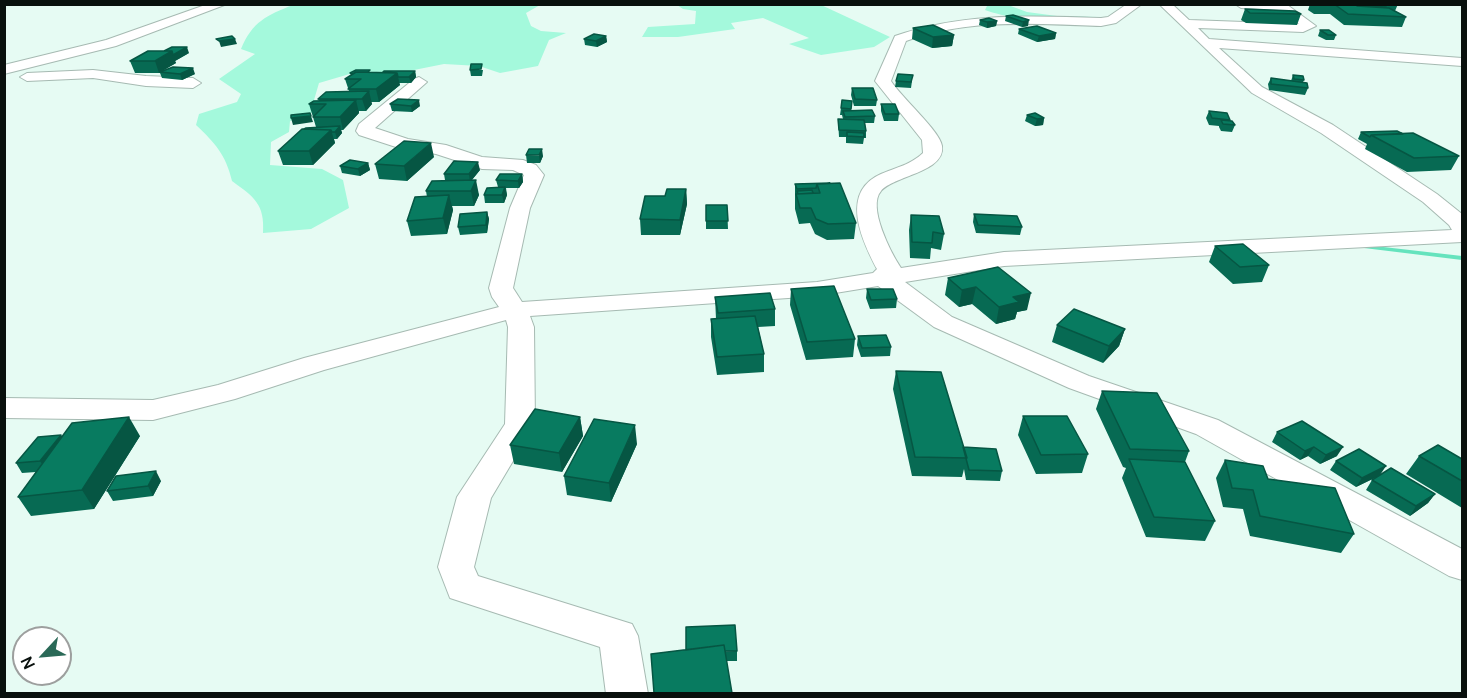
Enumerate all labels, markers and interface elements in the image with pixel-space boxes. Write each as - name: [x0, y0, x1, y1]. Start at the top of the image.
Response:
- north arrow: [12, 626, 72, 686]
- text: N: [15, 653, 40, 673]

